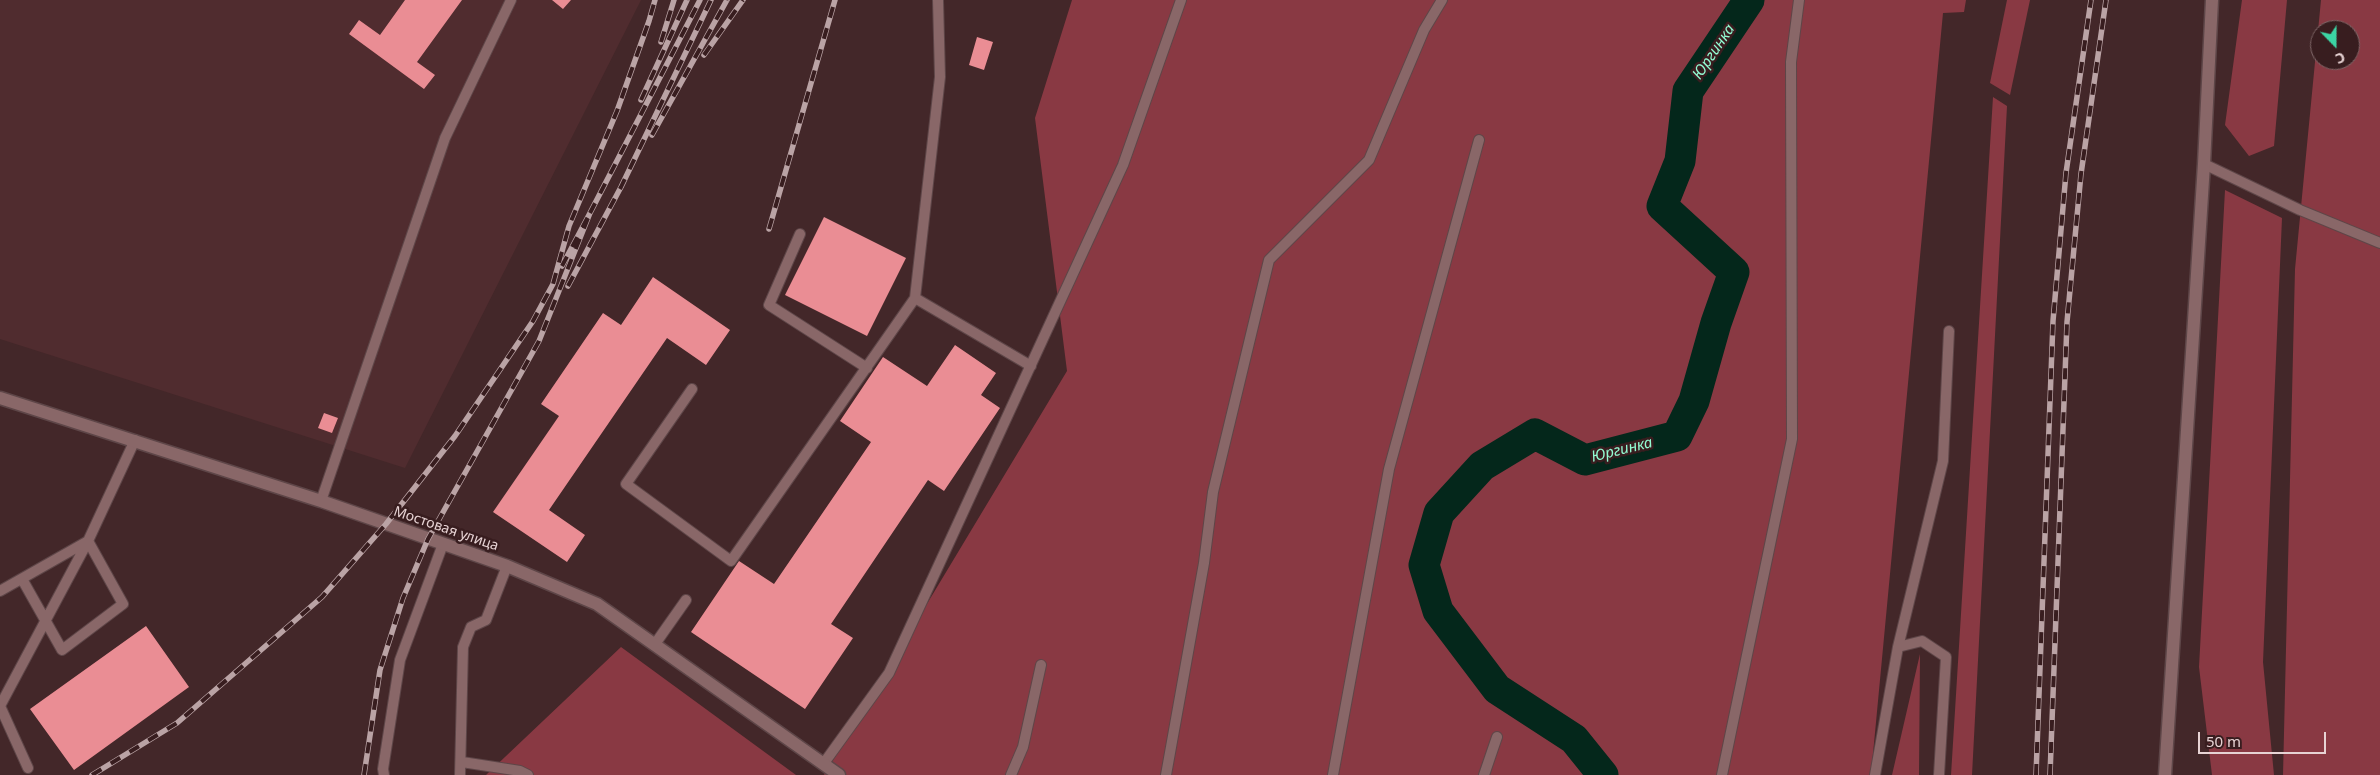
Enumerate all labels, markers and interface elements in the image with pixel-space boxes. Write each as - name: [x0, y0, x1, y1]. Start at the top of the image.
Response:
- north arrow: [2310, 20, 2360, 70]
- water label: Юргинка: [1689, 21, 1739, 83]
- text: С: [2333, 48, 2348, 69]
- water label: Юргинка: [1590, 434, 1654, 466]
- street label: Мостовая улица: [391, 503, 501, 555]
- scale bar: [2200, 722, 2328, 754]
- text: 50 m: [2206, 731, 2241, 751]

